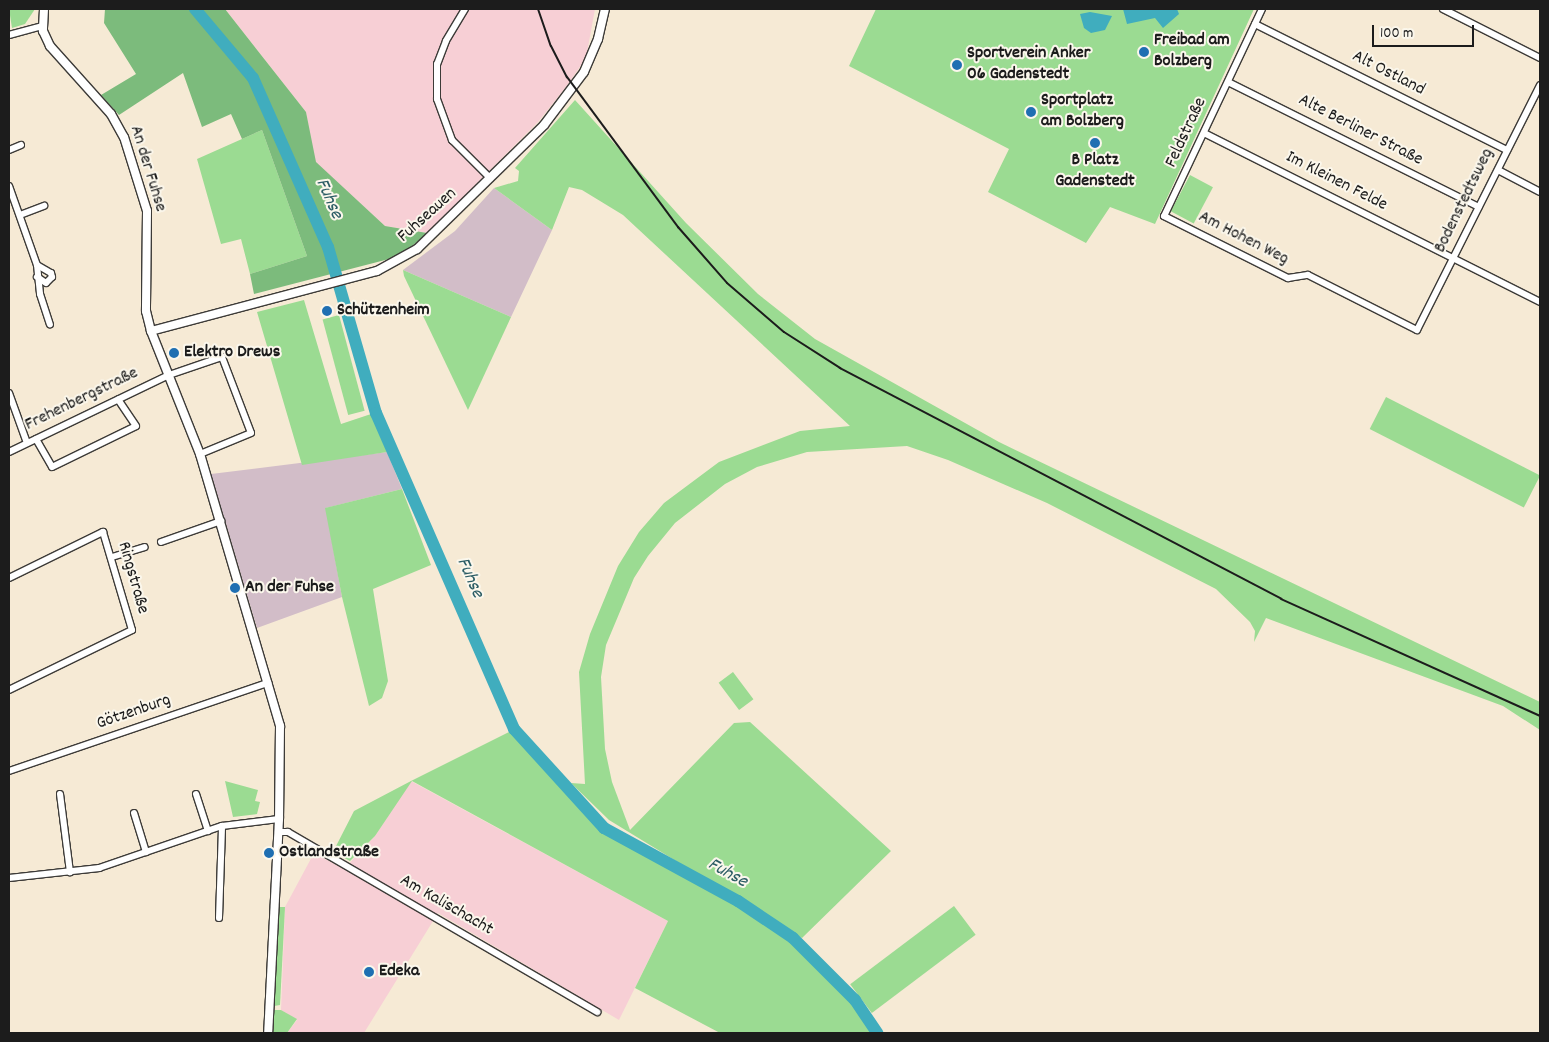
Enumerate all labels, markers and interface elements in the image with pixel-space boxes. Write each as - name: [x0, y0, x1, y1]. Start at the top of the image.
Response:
- scale bar: [1374, 15, 1476, 47]
- text: 100 m: [1380, 23, 1413, 45]
- place label: Freibad am Bolzberg: [1154, 31, 1230, 74]
- place label: Sportverein Anker 06 Gadenstedt: [967, 44, 1090, 86]
- marker: Freibad am Bolzberg: [1138, 46, 1150, 58]
- street label: Alt Ostland: [1348, 46, 1428, 102]
- marker: Sportverein Anker 06 Gadenstedt: [951, 59, 963, 71]
- street label: Alte Berliner Straße: [1294, 90, 1426, 172]
- place label: Sportplatz am Bolzberg: [1041, 91, 1124, 134]
- street label: Feldstraße: [1161, 95, 1213, 171]
- marker: Sportplatz am Bolzberg: [1025, 106, 1037, 118]
- street label: An der Fuhse: [124, 123, 170, 215]
- marker: B Platz Gadenstedt: [1089, 137, 1101, 149]
- street label: Bodenstedtsweg: [1430, 145, 1500, 257]
- street label: Im Kleinen Felde: [1282, 147, 1390, 217]
- place label: B Platz Gadenstedt: [1055, 151, 1135, 193]
- water label: Fuhse: [309, 175, 347, 223]
- street label: Fuhseauen: [394, 184, 462, 248]
- street label: Am Hohen Weg: [1194, 207, 1292, 271]
- place label: Schützenheim: [337, 300, 430, 322]
- marker: Schützenheim: [321, 305, 333, 317]
- place label: Elektro Drews: [184, 342, 280, 364]
- marker: Elektro Drews: [168, 347, 180, 359]
- street label: Frehenbergstraße: [22, 363, 142, 437]
- street label: Ringstraße: [111, 539, 153, 617]
- water label: Fuhse: [450, 554, 488, 602]
- place label: An der Fuhse: [245, 577, 334, 599]
- marker: An der Fuhse: [229, 582, 241, 594]
- street label: Götzenburg: [94, 690, 174, 736]
- place label: Ostlandstraße: [279, 842, 379, 864]
- marker: Ostlandstraße: [263, 847, 275, 859]
- water label: Fuhse: [703, 854, 751, 894]
- street label: Am Kalischacht: [395, 871, 497, 941]
- place label: Edeka: [379, 961, 419, 983]
- marker: Edeka: [363, 966, 375, 978]

